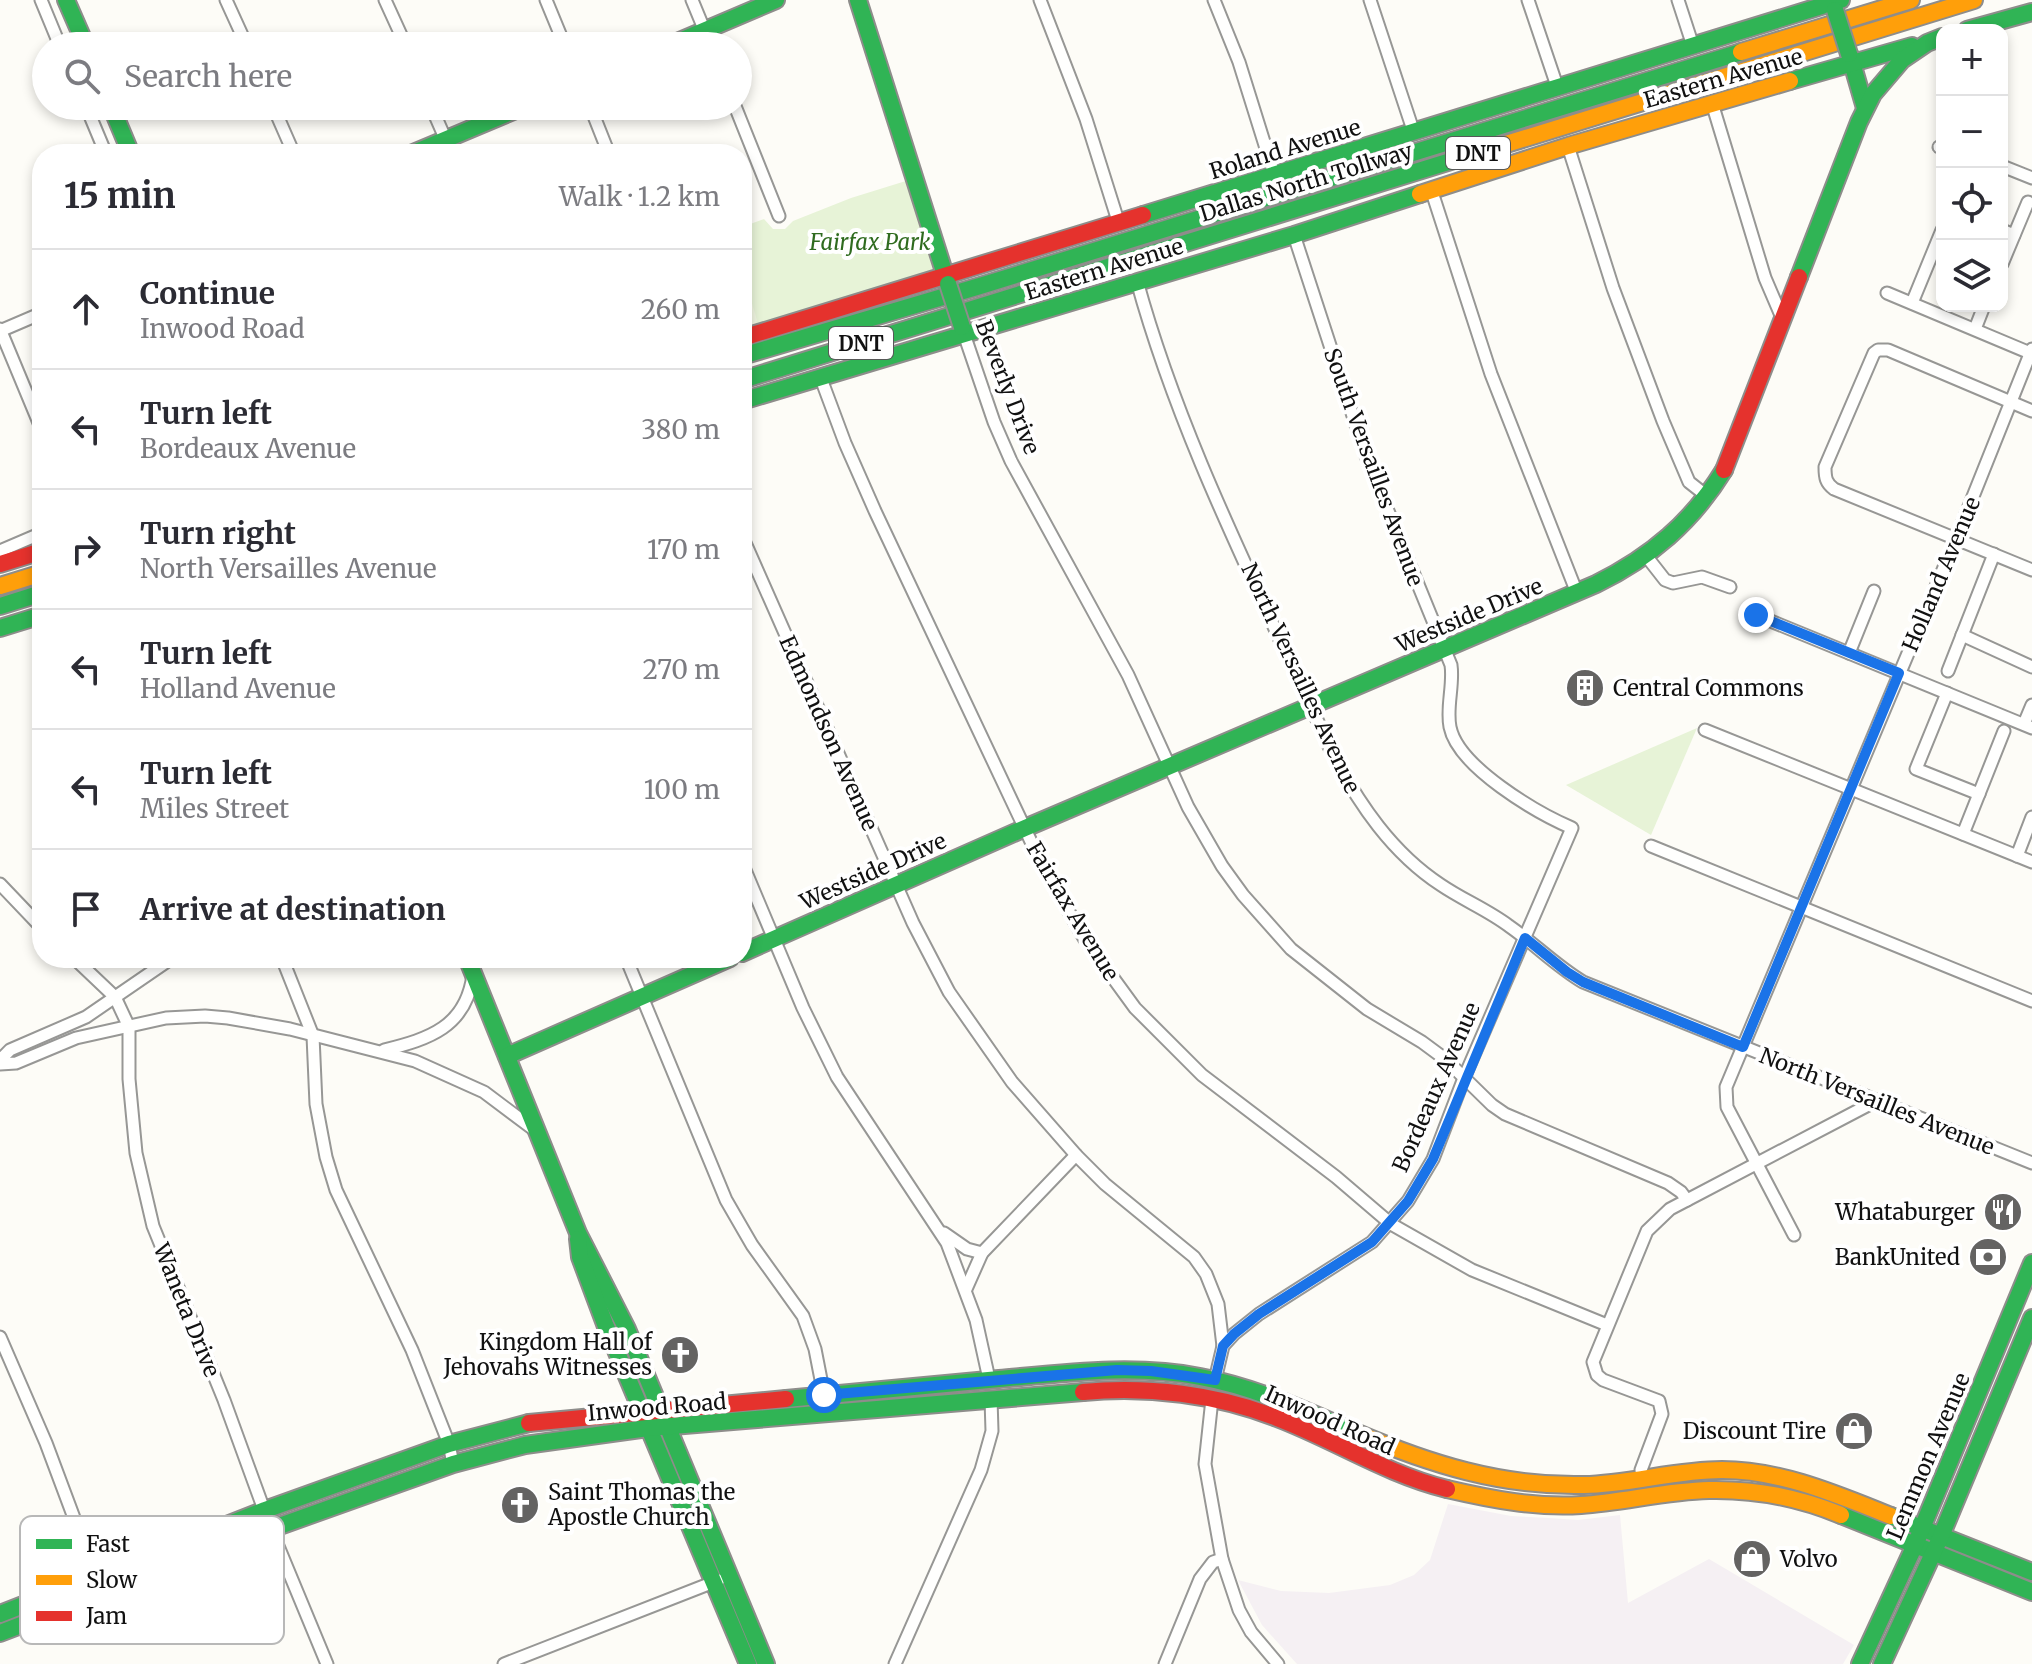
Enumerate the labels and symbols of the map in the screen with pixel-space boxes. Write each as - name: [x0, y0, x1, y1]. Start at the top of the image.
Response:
- street label: Eastern Avenue: [1640, 42, 1806, 114]
- street label: Roland Avenue: [1206, 113, 1364, 185]
- street label: Dallas North Tollway: [1196, 136, 1416, 228]
- road number: DNT: [1446, 137, 1510, 169]
- park label: Fairfax Park: [808, 228, 931, 256]
- street label: Eastern Avenue: [1022, 232, 1186, 306]
- street label: Beverly Drive: [970, 316, 1046, 458]
- road number: DNT: [829, 327, 893, 359]
- street label: South Versailles Avenue: [1318, 344, 1430, 590]
- street label: Holland Avenue: [1896, 492, 1986, 656]
- street label: North Versailles Avenue: [1235, 558, 1367, 798]
- street label: Westside Drive: [1390, 571, 1547, 659]
- route end: [1738, 597, 1774, 633]
- street label: Edmondson Avenue: [773, 631, 885, 835]
- building icon: Central Commons: [1564, 667, 1606, 709]
- place label: Central Commons: [1613, 674, 1804, 702]
- street label: Westside Drive: [795, 826, 950, 916]
- street label: Fairfax Avenue: [1021, 836, 1125, 986]
- street label: Bordeaux Avenue: [1386, 998, 1486, 1176]
- street label: North Versailles Avenue: [1755, 1041, 1999, 1161]
- restaurant icon: Whataburger: [1982, 1191, 2024, 1233]
- place label: Whataburger: [1834, 1198, 1975, 1226]
- bank icon: BankUnited: [1967, 1236, 2009, 1278]
- street label: Waneta Drive: [147, 1238, 227, 1381]
- place label: BankUnited: [1835, 1243, 1960, 1271]
- place label: Kingdom Hall of Jehovahs Witnesses: [443, 1328, 654, 1381]
- church icon: Kingdom Hall of Jehovahs Witnesses: [659, 1334, 701, 1376]
- street label: Lemmon Avenue: [1880, 1368, 1976, 1544]
- route start: [806, 1377, 842, 1413]
- street label: Inwood Road: [1261, 1379, 1399, 1461]
- street label: Inwood Road: [586, 1387, 728, 1427]
- shop icon: Discount Tire: [1833, 1410, 1875, 1452]
- place label: Discount Tire: [1683, 1417, 1826, 1445]
- place label: Saint Thomas the Apostle Church: [547, 1478, 735, 1531]
- church icon: Saint Thomas the Apostle Church: [499, 1484, 541, 1526]
- legend: [20, 1516, 284, 1644]
- text: Fast: [86, 1530, 130, 1558]
- shop icon: Volvo: [1731, 1538, 1773, 1580]
- place label: Volvo: [1779, 1545, 1838, 1573]
- text: Slow: [86, 1566, 137, 1594]
- text: Jam: [85, 1602, 127, 1630]

